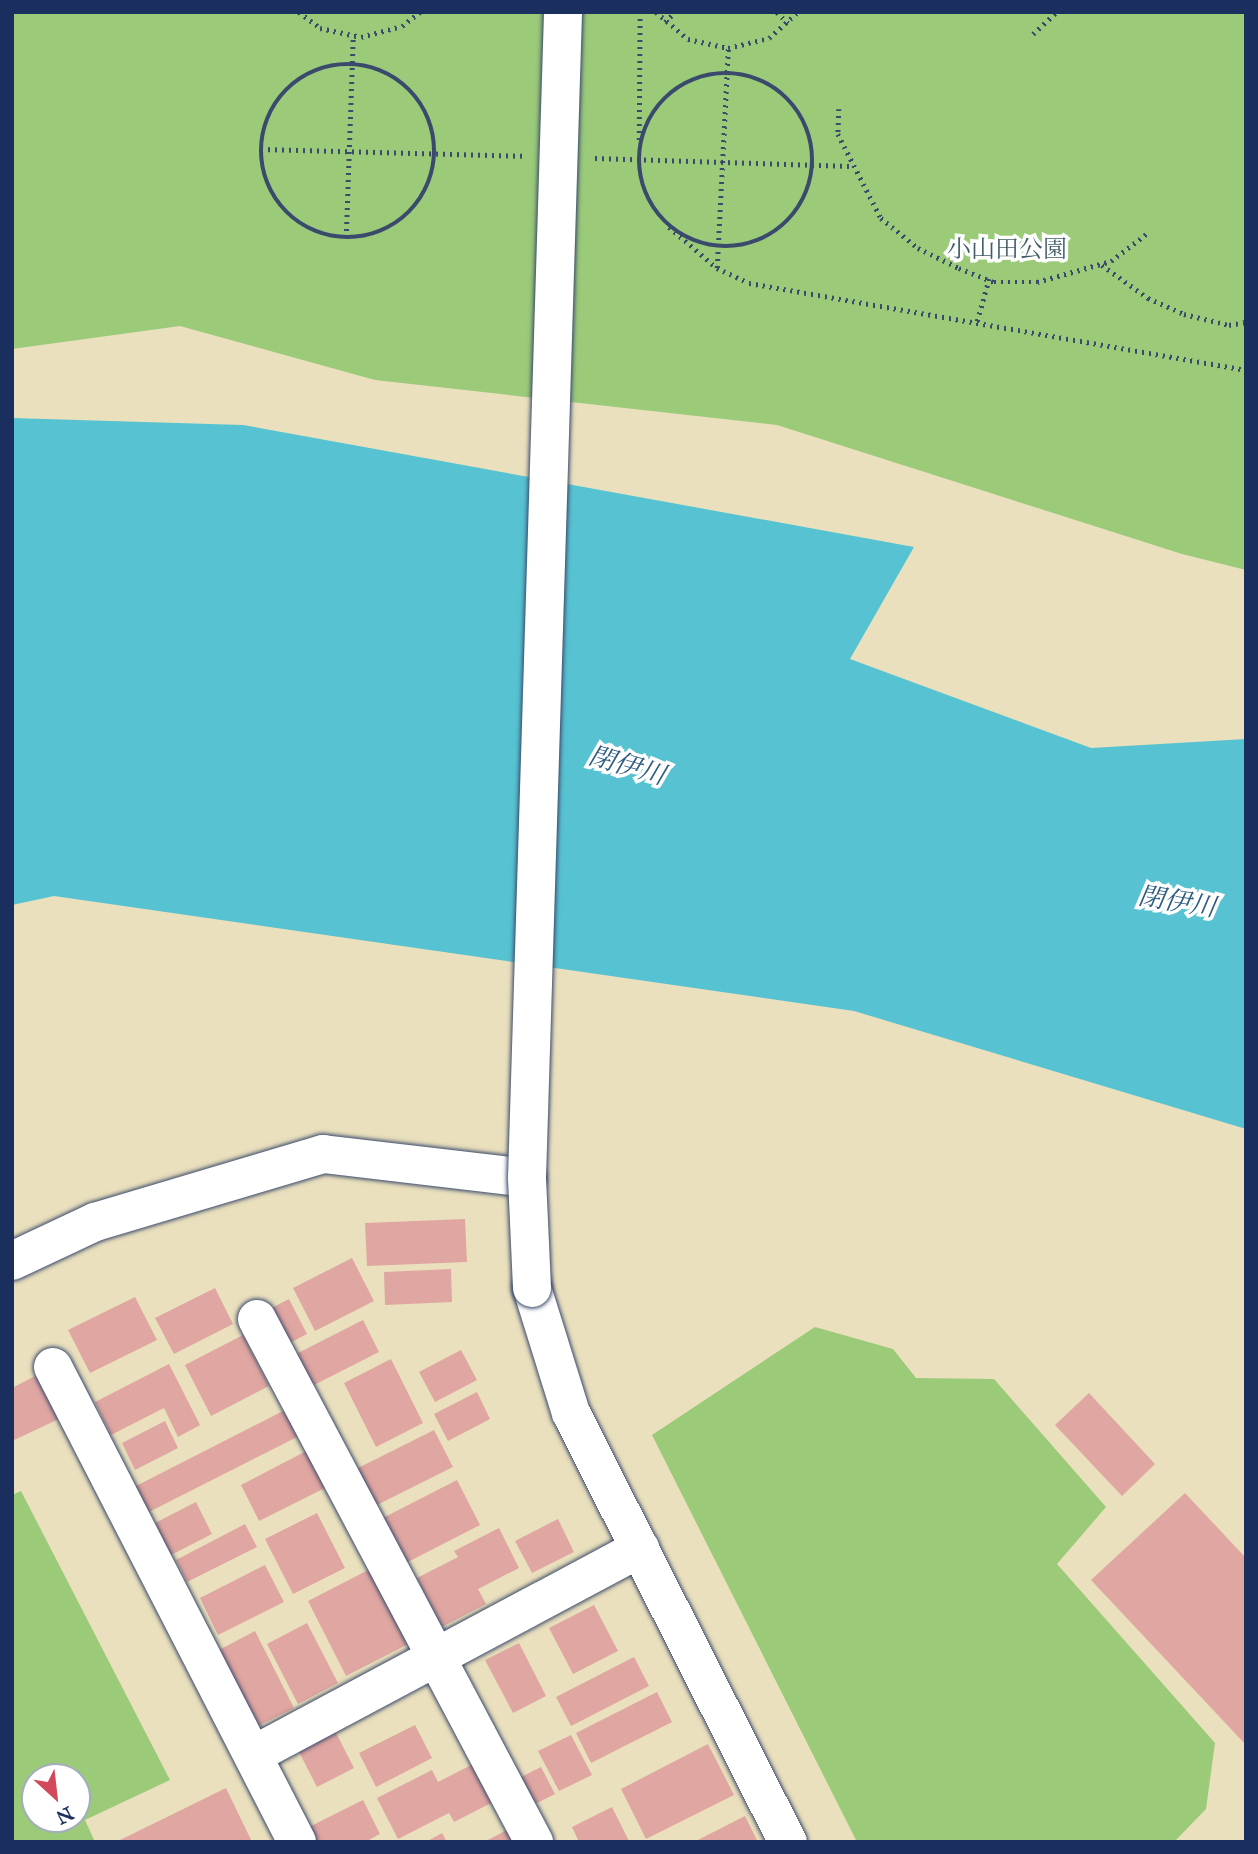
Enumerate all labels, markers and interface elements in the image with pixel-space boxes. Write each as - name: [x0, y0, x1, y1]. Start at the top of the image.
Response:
- park label: 小山田公園: [947, 236, 1067, 264]
- water label: 閉伊川: [585, 740, 669, 792]
- water label: 閉伊川: [1136, 880, 1218, 924]
- north arrow: [21, 1763, 91, 1833]
- text: N: [52, 1801, 77, 1829]

